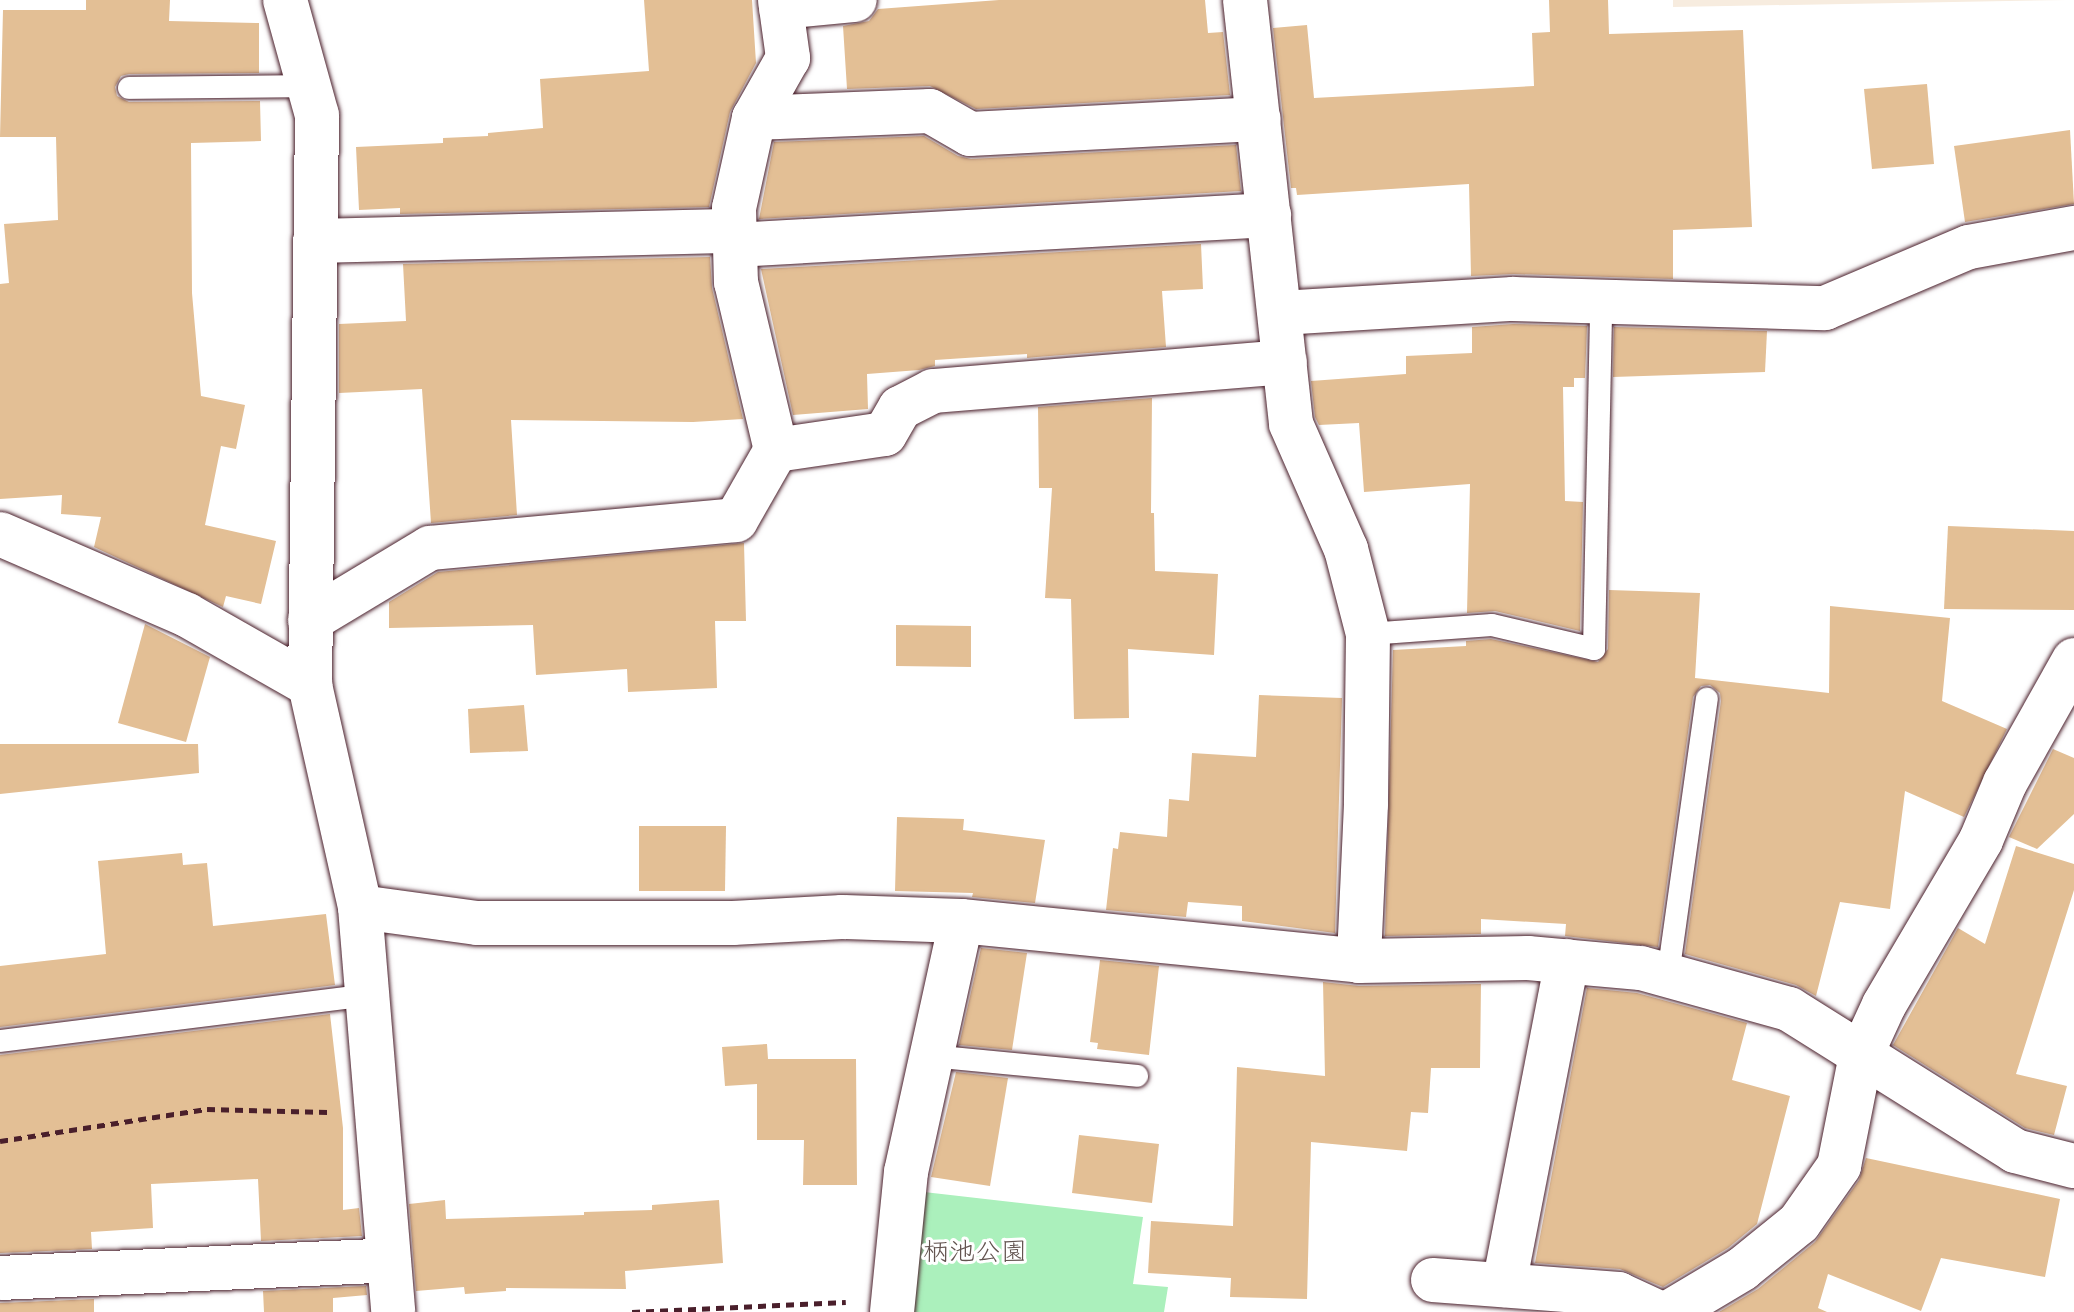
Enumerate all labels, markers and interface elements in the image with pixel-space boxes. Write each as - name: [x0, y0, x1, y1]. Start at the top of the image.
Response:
- park label: 柄池公園: [923, 1239, 1027, 1271]

